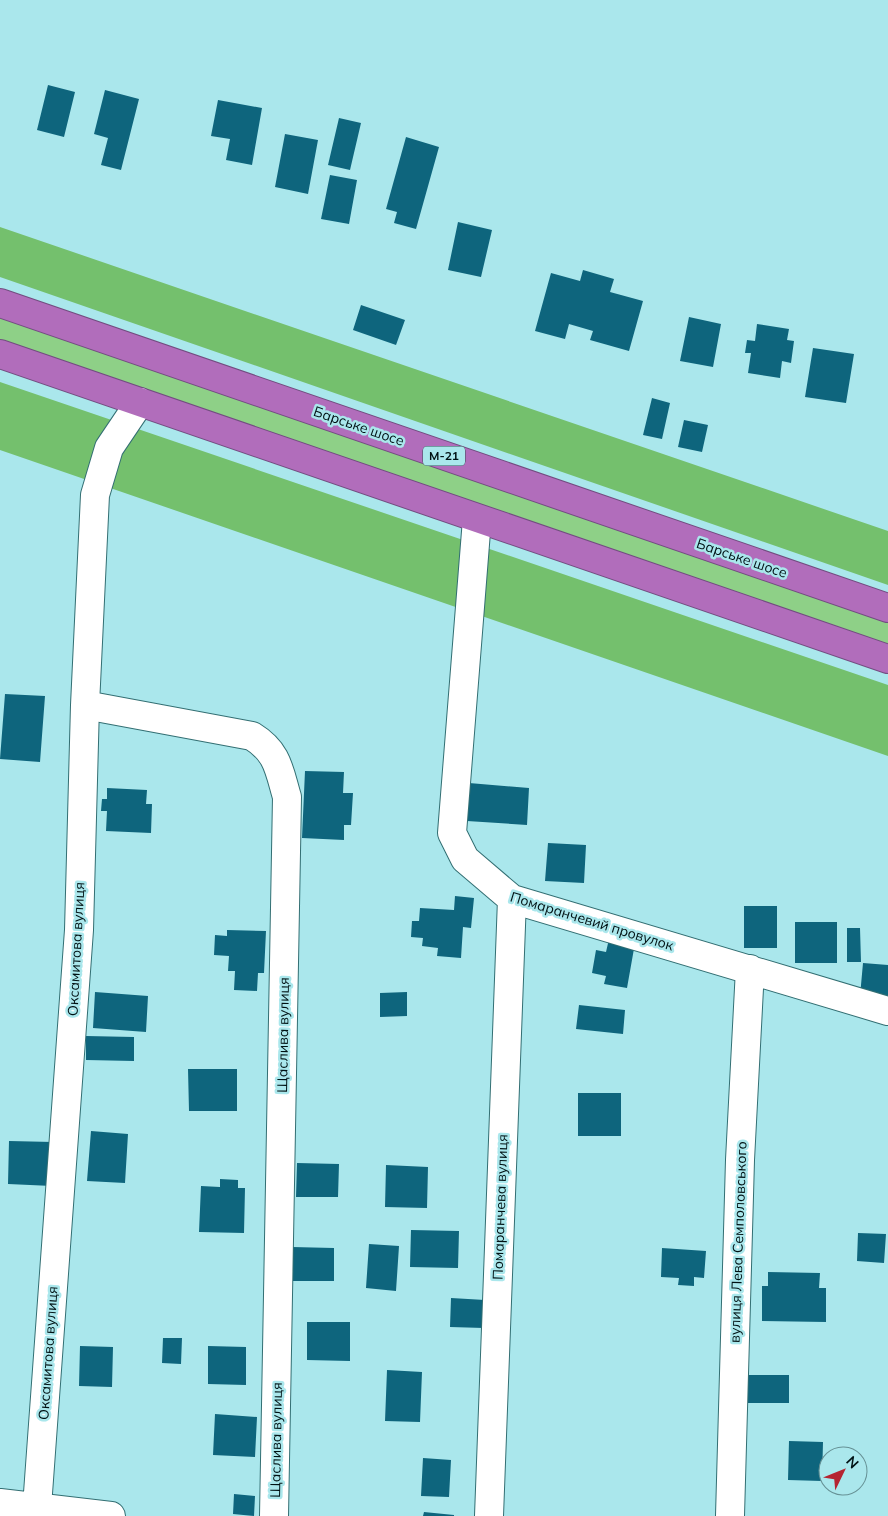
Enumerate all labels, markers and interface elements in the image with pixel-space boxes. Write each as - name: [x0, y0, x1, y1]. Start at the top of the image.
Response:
- street label: Барське шосе: [311, 402, 407, 450]
- road number: М-21: [423, 446, 465, 466]
- street label: Барське шосе: [694, 534, 790, 582]
- street label: Оксамитова вулиця: [64, 882, 88, 1016]
- street label: Помаранчевий провулок: [508, 888, 676, 955]
- street label: Щаслива вулиця: [273, 977, 293, 1093]
- street label: Помаранчева вулиця: [488, 1134, 512, 1280]
- street label: вулиця Лева Семполовського: [725, 1141, 751, 1343]
- street label: Оксамитова вулиця: [34, 1286, 62, 1420]
- street label: Щаслива вулиця: [266, 1382, 286, 1498]
- north arrow: [818, 1446, 868, 1496]
- text: N: [842, 1452, 863, 1472]

